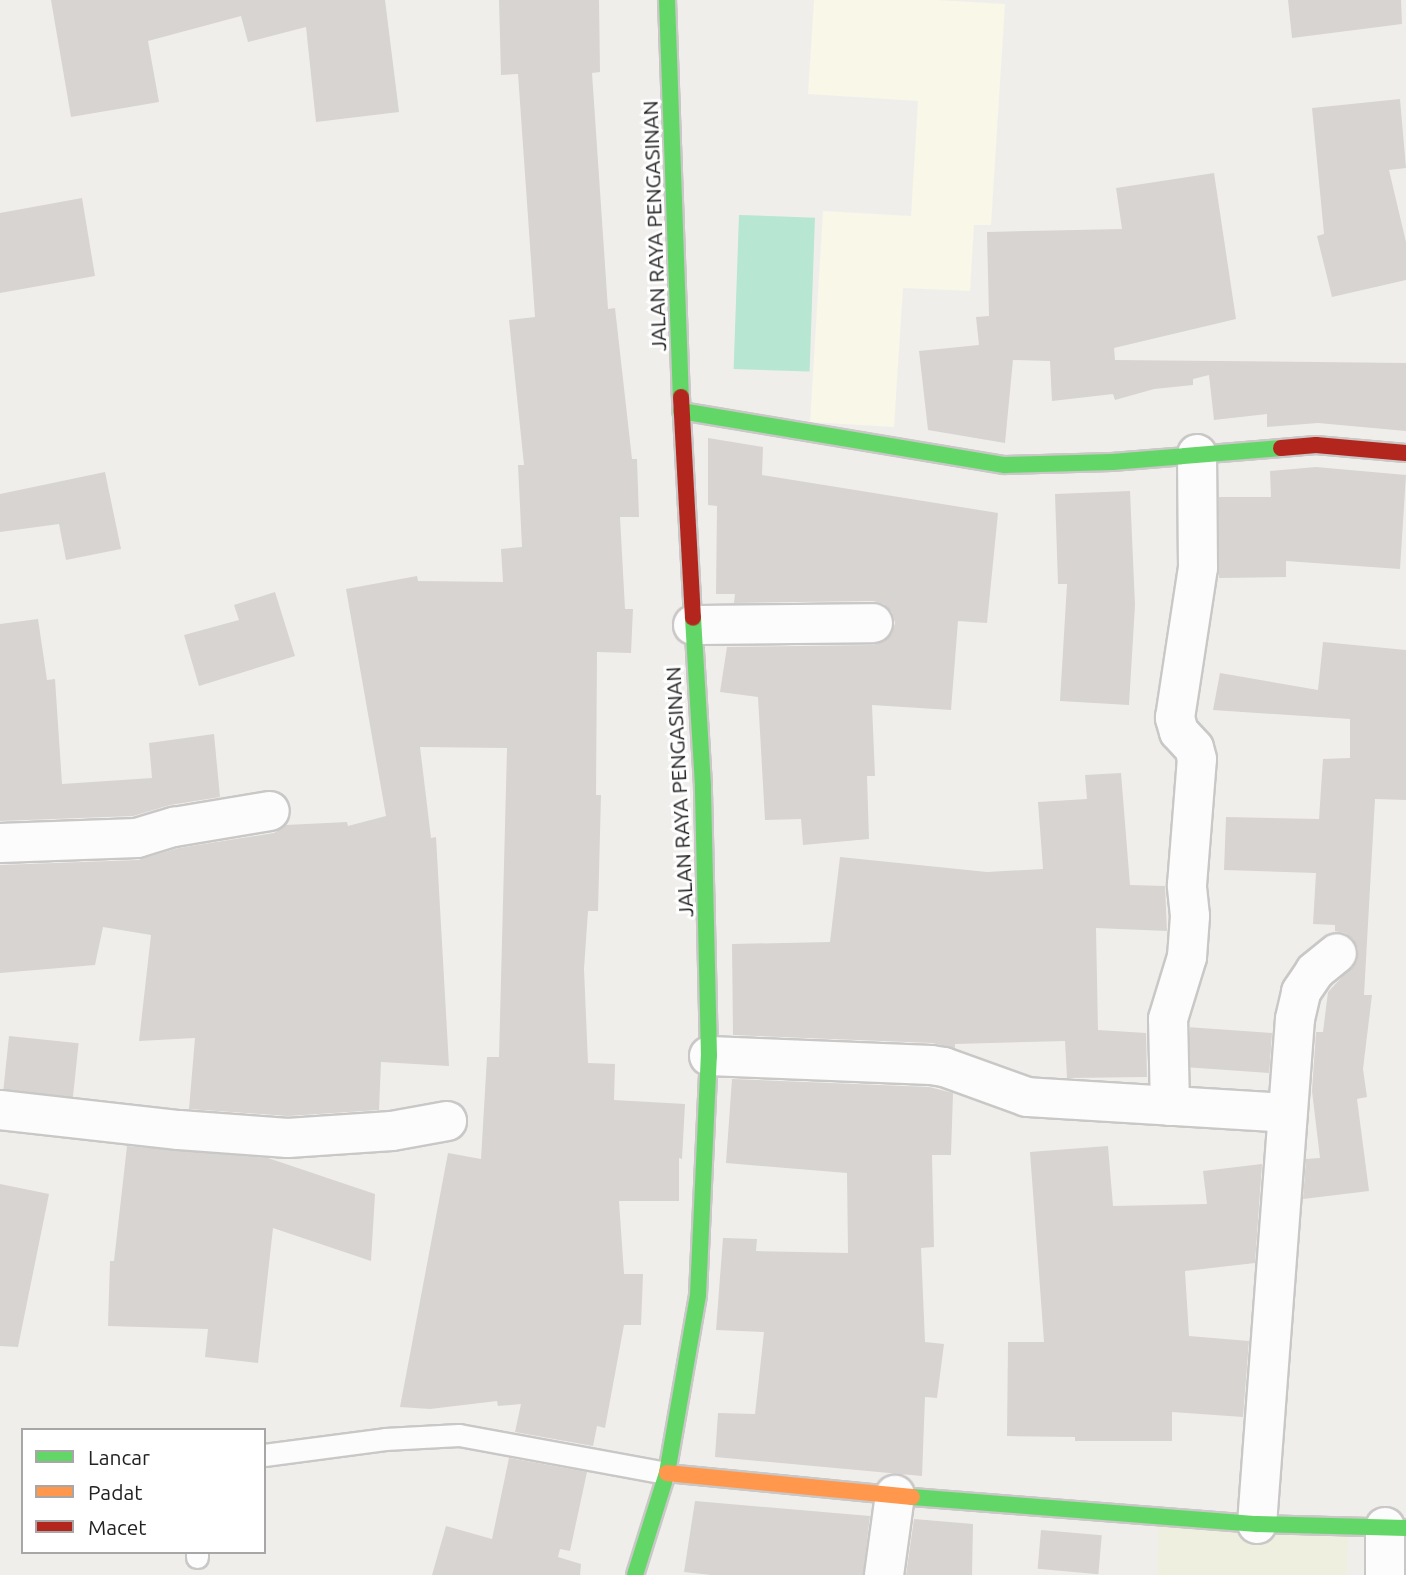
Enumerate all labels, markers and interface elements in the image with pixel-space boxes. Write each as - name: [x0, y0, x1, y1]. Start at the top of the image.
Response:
- street label: JALAN RAYA PENGASINAN: [637, 100, 671, 352]
- street label: JALAN RAYA PENGASINAN: [660, 666, 698, 918]
- legend: [21, 1428, 266, 1554]
- text: Lancar: [88, 1445, 150, 1469]
- text: Padat: [88, 1480, 143, 1504]
- text: Macet: [88, 1515, 147, 1539]

